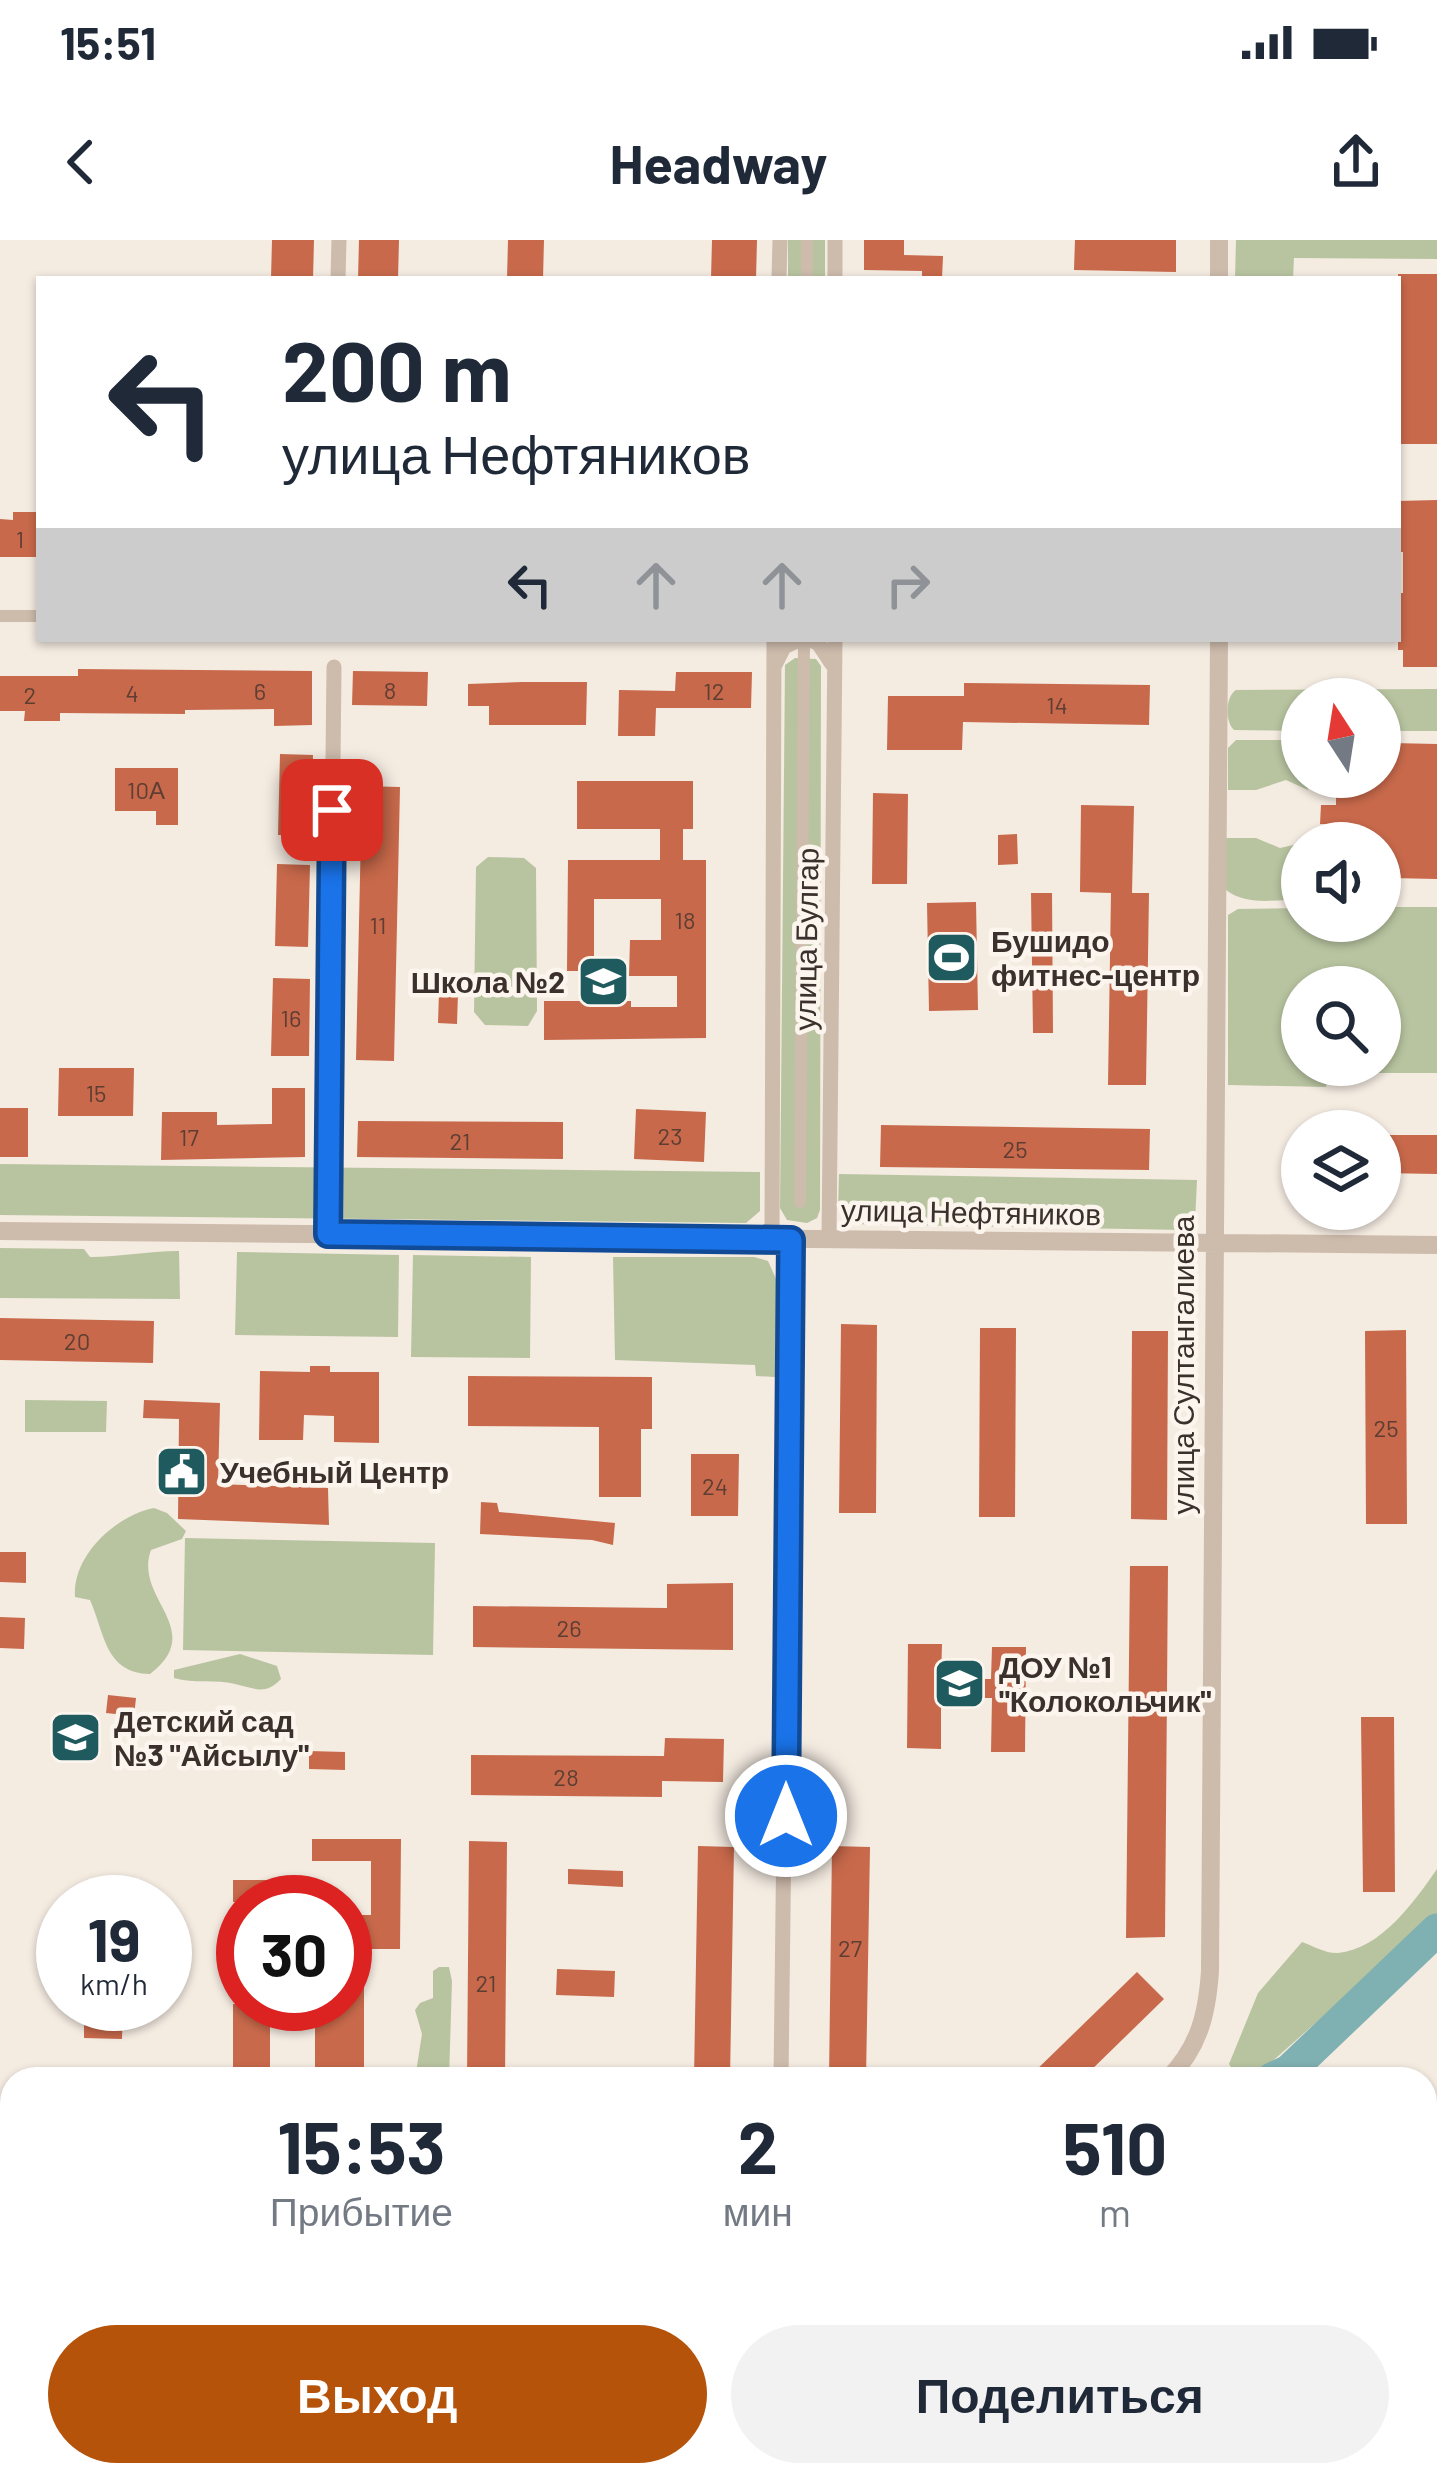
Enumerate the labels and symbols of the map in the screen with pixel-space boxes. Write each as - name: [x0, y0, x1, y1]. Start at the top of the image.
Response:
- house number: 1: [16, 524, 24, 553]
- house number: 8: [384, 675, 396, 704]
- house number: 6: [254, 676, 266, 705]
- house number: 12: [703, 676, 725, 705]
- house number: 4: [125, 678, 139, 707]
- north arrow: [1281, 678, 1401, 798]
- house number: 2: [24, 680, 36, 709]
- house number: 14: [1046, 690, 1068, 719]
- pin: [281, 759, 383, 861]
- house number: 10А: [127, 775, 165, 804]
- street label: улица Булгар: [785, 847, 825, 1031]
- house number: 18: [675, 905, 695, 934]
- house number: 11: [370, 910, 386, 939]
- place label: Бушидо фитнес-центр: [991, 922, 1200, 992]
- sports icon: Бушидо фитнес-центр: [924, 929, 980, 985]
- school or university icon: Школа №2: [576, 953, 632, 1009]
- place label: Школа №2: [411, 963, 565, 999]
- house number: 16: [281, 1003, 301, 1032]
- house number: 15: [86, 1078, 106, 1107]
- house number: 23: [657, 1121, 683, 1150]
- house number: 17: [179, 1122, 199, 1151]
- house number: 21: [450, 1126, 470, 1155]
- house number: 25: [1002, 1134, 1028, 1163]
- street label: улица Нефтяников: [841, 1191, 1101, 1231]
- street label: улица Султангалиева: [1164, 1215, 1200, 1514]
- house number: 20: [64, 1326, 90, 1355]
- house number: 25: [1373, 1413, 1399, 1442]
- public building icon: Учебный Центр: [153, 1443, 209, 1499]
- place label: Учебный Центр: [220, 1453, 449, 1489]
- house number: 24: [702, 1471, 728, 1500]
- house number: 26: [556, 1613, 582, 1642]
- place label: ДОУ №1 "Колокольчик": [999, 1648, 1212, 1718]
- school or university icon: ДОУ №1 "Колокольчик": [932, 1655, 988, 1711]
- place label: Детский сад №3 "Айсылу": [114, 1702, 309, 1772]
- school or university icon: Детский сад №3 "Айсылу": [47, 1709, 103, 1765]
- position arrow: [723, 1753, 849, 1879]
- house number: 28: [553, 1762, 579, 1791]
- speed limit sign: 30: [216, 1875, 372, 2031]
- house number: 27: [838, 1933, 862, 1962]
- house number: 21: [476, 1968, 496, 1997]

